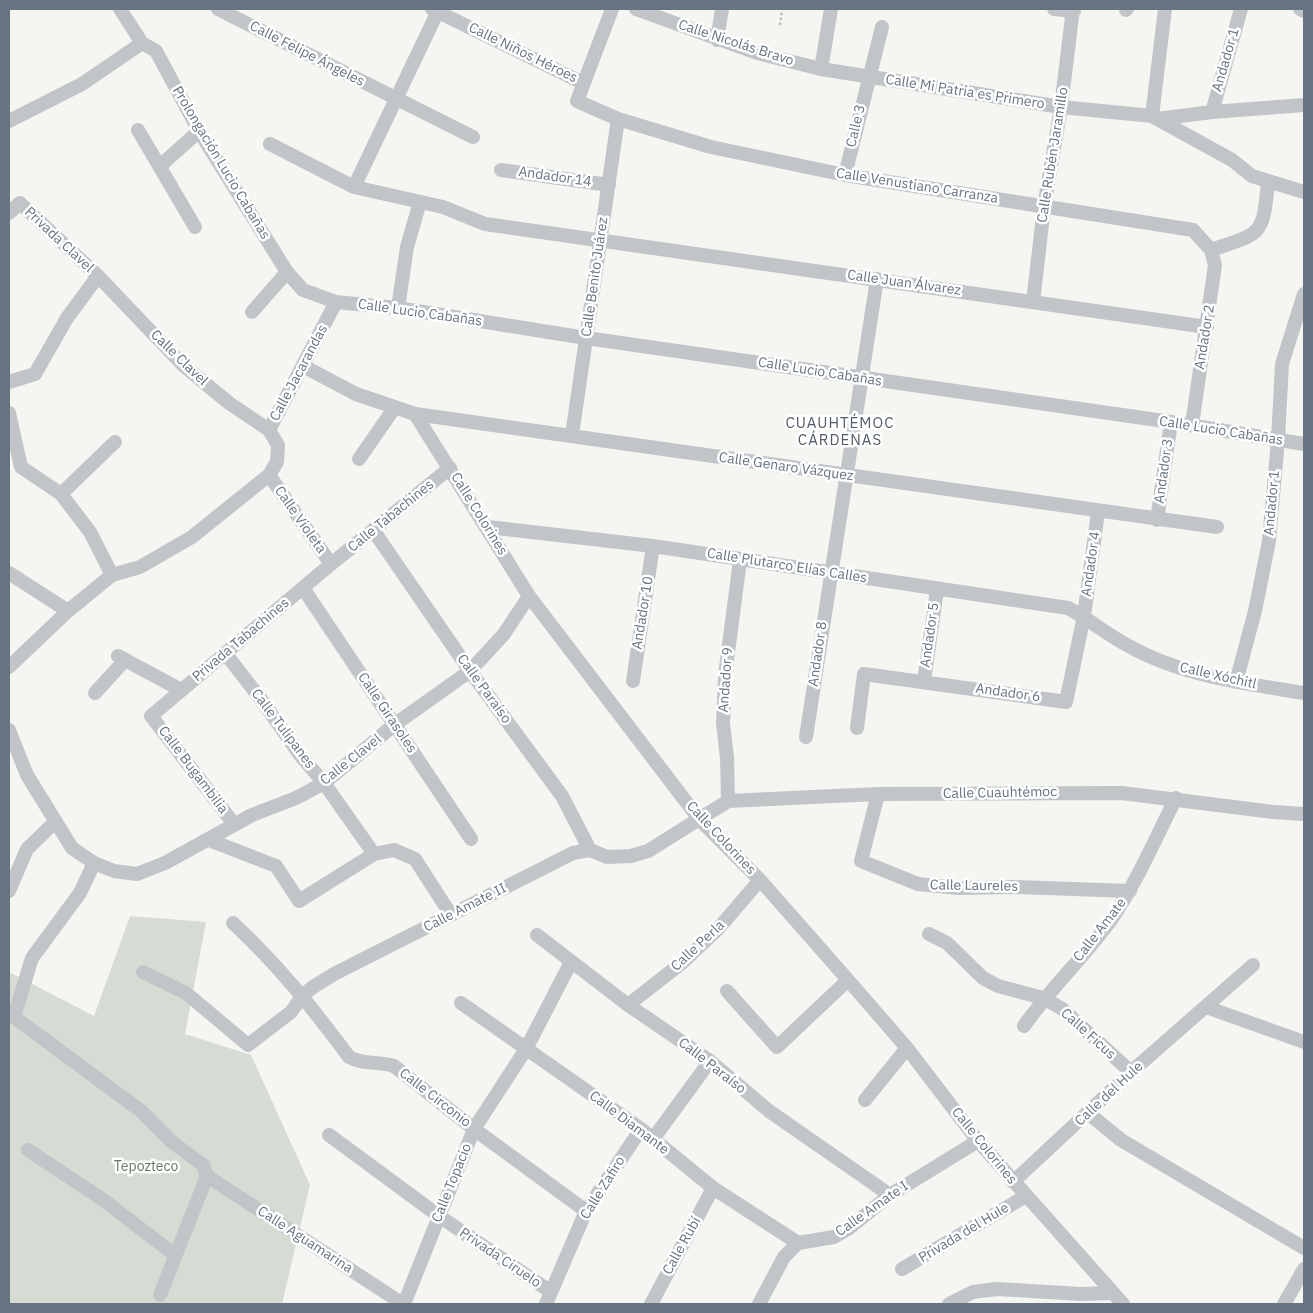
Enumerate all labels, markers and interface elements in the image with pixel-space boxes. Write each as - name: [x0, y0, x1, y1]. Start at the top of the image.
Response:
- street label: Calle Nicolás Bravo: [676, 16, 796, 70]
- street label: Calle Felipe Ángeles: [247, 18, 367, 90]
- street label: Calle Niños Héroes: [466, 19, 580, 87]
- street label: Andador 1: [1209, 26, 1243, 94]
- street label: Calle Mi Patria es Primero: [884, 71, 1046, 113]
- street label: Prolongación Lucio Cabañas: [169, 83, 273, 243]
- street label: Calle Rubén Jaramillo: [1034, 86, 1072, 224]
- street label: Calle 3: [843, 103, 869, 149]
- street label: Andador 14: [517, 164, 593, 190]
- street label: Calle Venustiano Carranza: [835, 165, 999, 207]
- street label: Privada Clavel: [21, 204, 97, 276]
- street label: Calle Benito Juárez: [578, 216, 612, 338]
- street label: Calle Juan Álvarez: [846, 267, 962, 299]
- street label: Calle Lucio Cabañas: [357, 296, 483, 330]
- street label: Andador 2: [1192, 303, 1218, 371]
- street label: Calle Jacarandas: [267, 322, 331, 424]
- street label: Calle Clavel: [147, 327, 211, 389]
- street label: Calle Lucio Cabañas: [757, 354, 883, 390]
- street label: Calle Lucio Cabañas: [1158, 413, 1284, 449]
- district label: CUAUHTÉMOC CÁRDENAS: [784, 415, 896, 450]
- street label: Andador 3: [1151, 437, 1177, 505]
- street label: Calle Genaro Vázquez: [718, 449, 854, 485]
- street label: Calle Colorines: [447, 470, 511, 558]
- street label: Andador 1: [1261, 470, 1283, 536]
- street label: Calle Tabachines: [345, 476, 437, 556]
- street label: Calle Violeta: [271, 483, 329, 557]
- street label: Andador 4: [1078, 530, 1104, 598]
- street label: Calle Plutarco Elías Calles: [706, 545, 868, 587]
- street label: Andador 10: [629, 575, 657, 651]
- street label: Privada Tabachines: [189, 595, 293, 685]
- street label: Andador 5: [917, 601, 943, 669]
- street label: Andador 8: [805, 620, 831, 688]
- street label: Andador 9: [715, 647, 737, 713]
- street label: Calle Paraíso: [453, 651, 515, 727]
- street label: Calle Xóchitl: [1178, 659, 1258, 693]
- street label: Calle Girasoles: [354, 670, 420, 756]
- street label: Andador 6: [974, 680, 1042, 706]
- street label: Calle Tulipanes: [248, 686, 318, 772]
- street label: Calle Bugambilia: [155, 723, 231, 817]
- street label: Calle Clavel: [317, 731, 385, 789]
- street label: Calle Cuauhtémoc: [943, 784, 1057, 802]
- street label: Calle Colorines: [683, 798, 759, 878]
- street label: Calle Laureles: [930, 877, 1018, 895]
- street label: Calle Amate II: [421, 880, 509, 936]
- street label: Calle Amate: [1070, 895, 1130, 965]
- street label: Calle Perla: [668, 917, 728, 975]
- street label: Calle Ficus: [1057, 1005, 1119, 1063]
- street label: Calle Paraíso: [675, 1034, 749, 1098]
- street label: Calle del Hule: [1071, 1058, 1147, 1130]
- street label: Calle Circonio: [396, 1065, 474, 1131]
- street label: Calle Diamante: [586, 1088, 672, 1158]
- street label: Calle Colorines: [948, 1104, 1020, 1188]
- street label: Calle Topacio: [429, 1141, 475, 1225]
- street label: Calle Zafiro: [577, 1153, 629, 1223]
- park label: Tepozteco: [114, 1159, 178, 1175]
- street label: Calle Amate I: [832, 1178, 912, 1240]
- street label: Privada del Hule: [916, 1199, 1012, 1267]
- street label: Calle Aguamarina: [254, 1203, 356, 1277]
- street label: Calle Rubí: [659, 1214, 705, 1278]
- street label: Privada Ciruelo: [456, 1225, 544, 1291]

